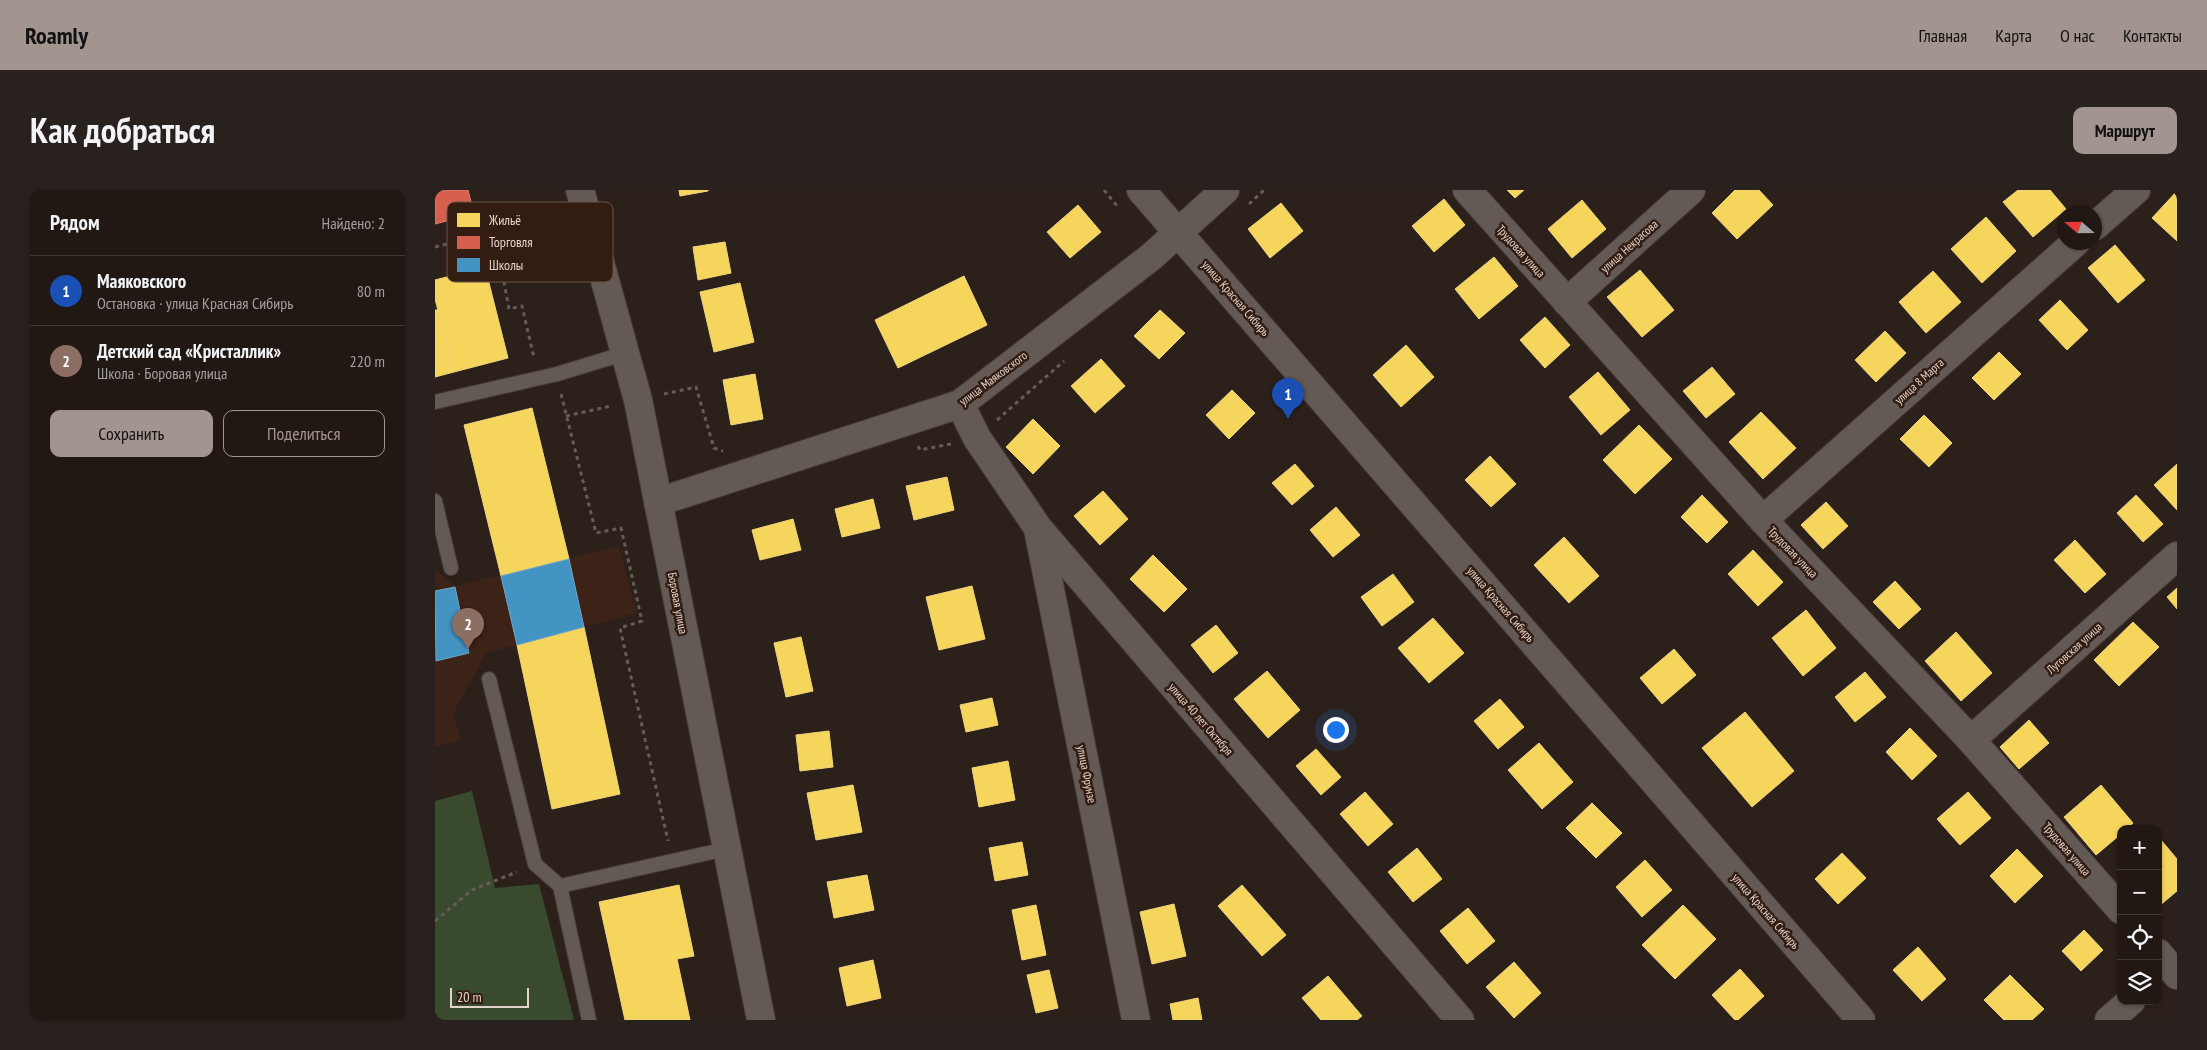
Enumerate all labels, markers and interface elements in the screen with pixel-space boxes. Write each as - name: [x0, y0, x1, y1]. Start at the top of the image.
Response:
- text: Roamly: [25, 20, 88, 51]
- text: Главная: [1919, 24, 1967, 47]
- text: Карта: [1995, 24, 2032, 47]
- text: О нас: [2060, 24, 2095, 47]
- text: Контакты: [2123, 24, 2182, 47]
- text: Как добраться: [30, 107, 215, 153]
- button: Маршрут: [2073, 107, 2177, 154]
- legend: [447, 202, 613, 282]
- north arrow: [2057, 205, 2102, 250]
- text: Рядом: [50, 209, 100, 236]
- text: Жильё: [488, 211, 521, 229]
- text: Найдено: 2: [322, 213, 385, 233]
- street label: улица Некрасова: [1597, 216, 1661, 276]
- street label: Трудовая улица: [1493, 222, 1549, 281]
- text: Торговля: [489, 233, 533, 251]
- text: Школы: [489, 256, 523, 274]
- street label: улица Красная Сибирь: [1199, 257, 1273, 339]
- text: Маяковского: [97, 269, 186, 293]
- text: 1: [62, 281, 70, 301]
- text: 80 m: [357, 281, 385, 301]
- text: Остановка · улица Красная Сибирь: [97, 293, 293, 313]
- text: Детский сад «Кристаллик»: [97, 339, 281, 363]
- street label: улица Маяковского: [956, 348, 1030, 408]
- text: 2: [62, 351, 70, 371]
- text: 220 m: [350, 351, 385, 371]
- street label: улица 8 Марта: [1891, 355, 1947, 407]
- text: Школа · Боровая улица: [97, 363, 227, 383]
- pin: 1: [1272, 378, 1304, 419]
- button: Сохранить: [50, 410, 213, 457]
- button: Поделиться: [223, 410, 385, 457]
- street label: Трудовая улица: [1765, 523, 1821, 581]
- street label: улица Красная Сибирь: [1464, 563, 1538, 645]
- street label: Боровая улица: [665, 571, 691, 635]
- pin: 2: [452, 608, 484, 649]
- street label: Луговская улица: [2042, 619, 2105, 677]
- street label: улица 40 лет Октября: [1165, 680, 1237, 759]
- your location: [1323, 717, 1349, 743]
- street label: улица Фрунзе: [1074, 744, 1100, 804]
- street label: Трудовая улица: [2040, 819, 2094, 879]
- map controls: [2117, 825, 2162, 1005]
- button: +: [2117, 825, 2162, 870]
- street label: улица Красная Сибирь: [1729, 870, 1803, 952]
- button: −: [2117, 870, 2162, 915]
- button: locate: [2117, 915, 2162, 960]
- button: layers: [2117, 960, 2162, 1005]
- scale bar: [450, 985, 529, 1008]
- text: 20 m: [457, 988, 482, 1006]

